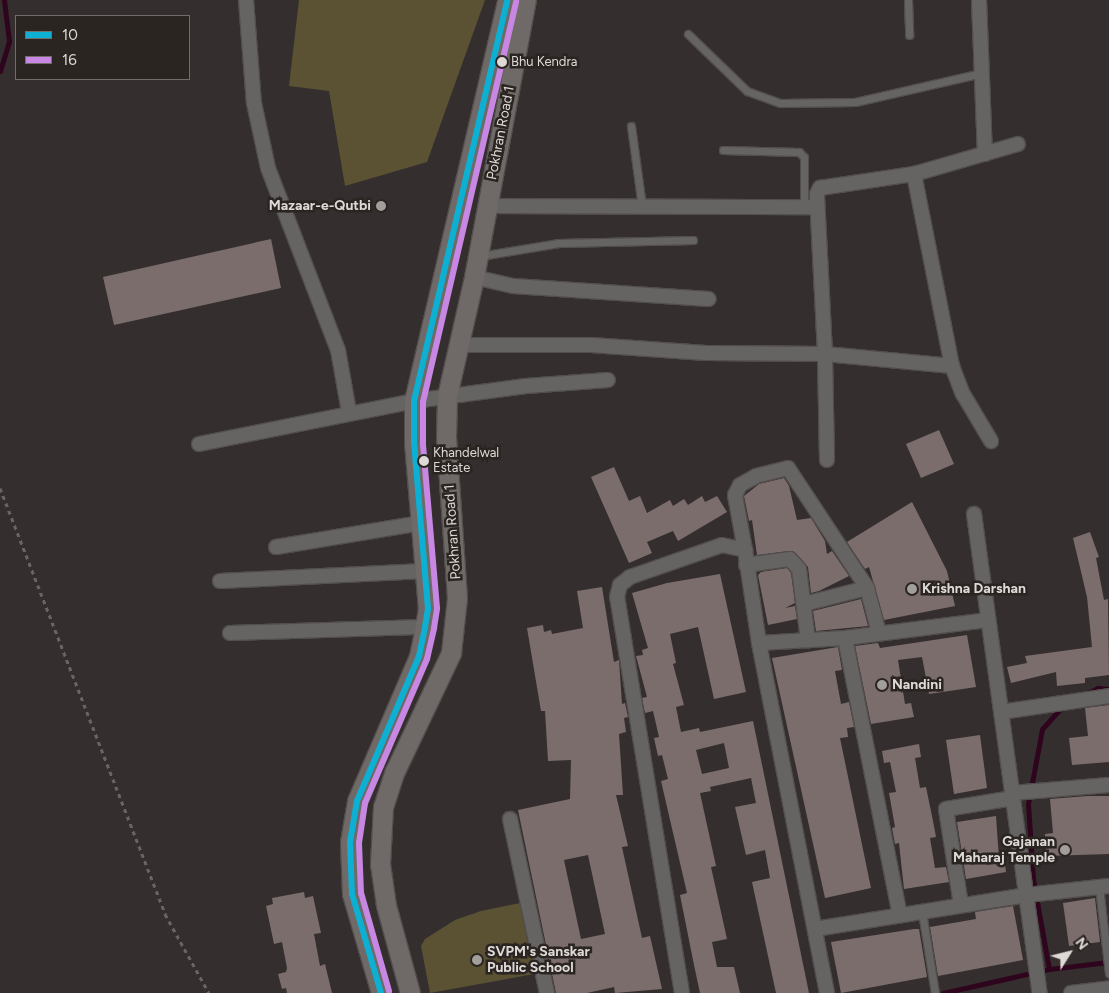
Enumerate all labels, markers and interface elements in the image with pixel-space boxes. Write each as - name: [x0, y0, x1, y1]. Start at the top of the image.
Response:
- legend: [15, 15, 190, 80]
- text: 10: [62, 26, 78, 44]
- text: 16: [62, 51, 77, 69]
- place label: Bhu Kendra: [511, 54, 577, 70]
- marker: Bhu Kendra: [497, 57, 507, 67]
- street label: Pokhran Road 1: [484, 85, 518, 181]
- place label: Mazaar-e-Qutbi: [269, 198, 371, 214]
- marker: Mazaar-e-Qutbi: [375, 200, 387, 212]
- place label: Khandelwal Estate: [433, 446, 499, 477]
- marker: Khandelwal Estate: [419, 456, 429, 466]
- street label: Pokhran Road 1: [441, 484, 465, 580]
- place label: Krishna Darshan: [922, 581, 1026, 597]
- marker: Krishna Darshan: [906, 583, 918, 595]
- place label: Nandini: [892, 677, 942, 693]
- marker: Nandini: [876, 679, 888, 691]
- place label: Gajanan Maharaj Temple: [953, 834, 1055, 866]
- marker: Gajanan Maharaj Temple: [1059, 844, 1071, 856]
- north arrow: [1044, 928, 1094, 978]
- text: N: [1071, 935, 1092, 953]
- place label: SVPM's Sanskar Public School: [487, 944, 590, 976]
- marker: SVPM's Sanskar Public School: [471, 954, 483, 966]

